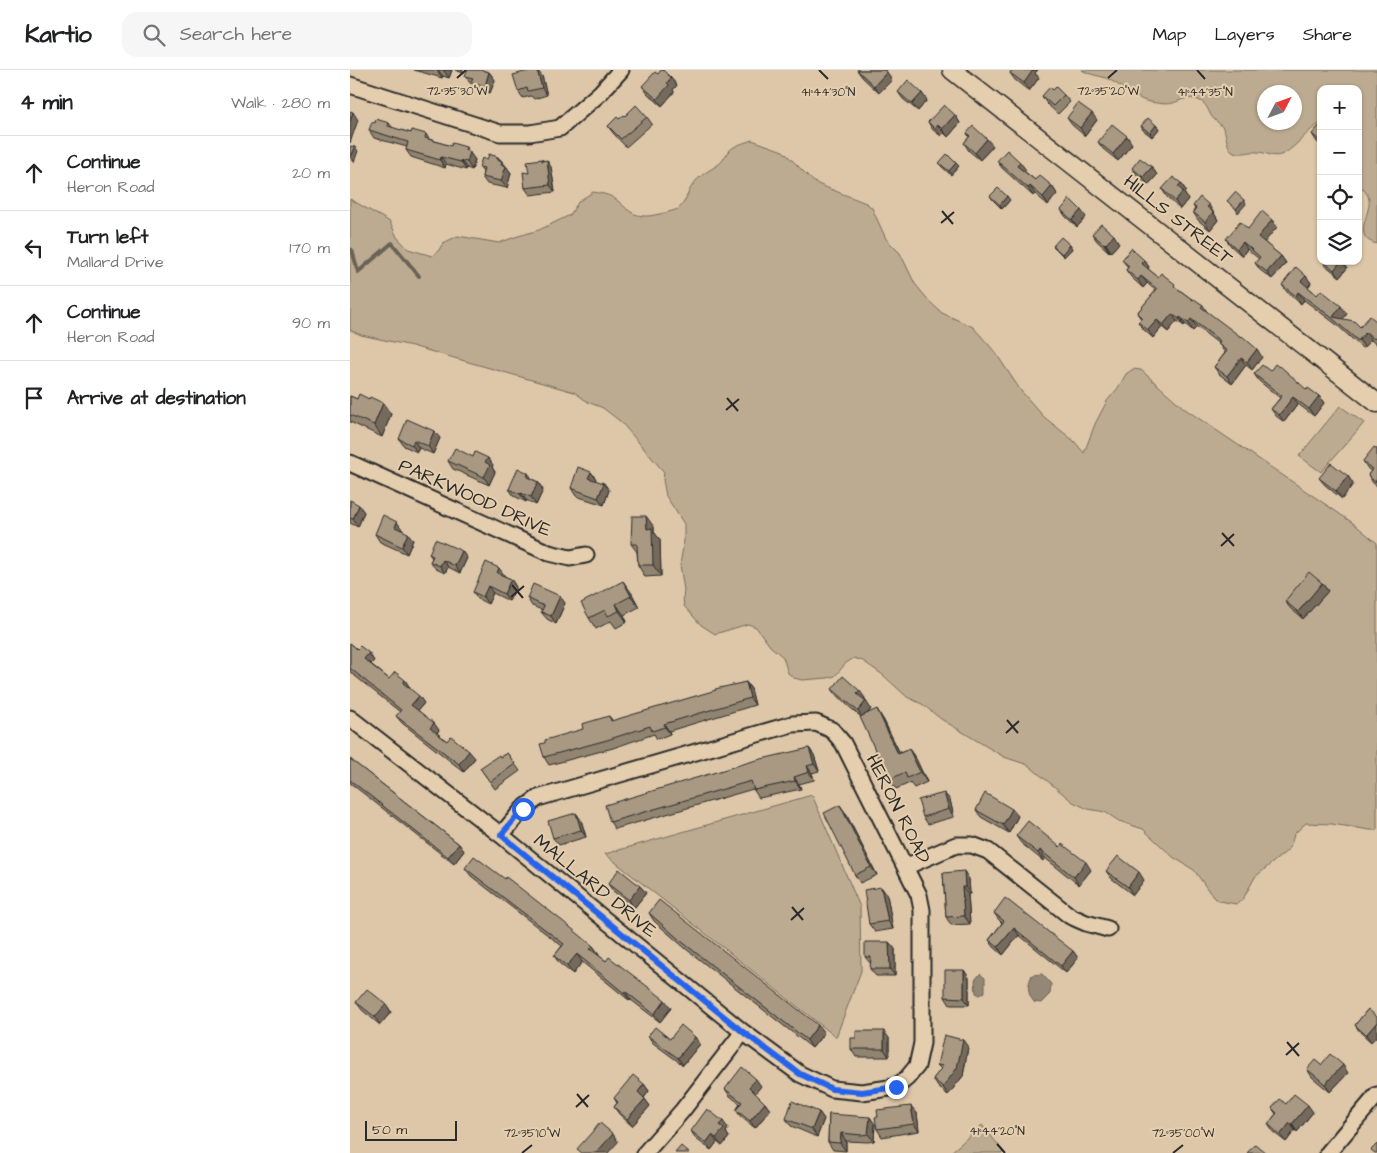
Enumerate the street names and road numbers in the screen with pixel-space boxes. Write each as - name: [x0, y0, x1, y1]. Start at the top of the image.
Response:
- street label: HILLS STREET: [1118, 169, 1239, 271]
- street label: PARKWOOD DRIVE: [394, 452, 556, 544]
- street label: HERON ROAD: [859, 750, 937, 868]
- street label: MALLARD DRIVE: [528, 828, 662, 944]

